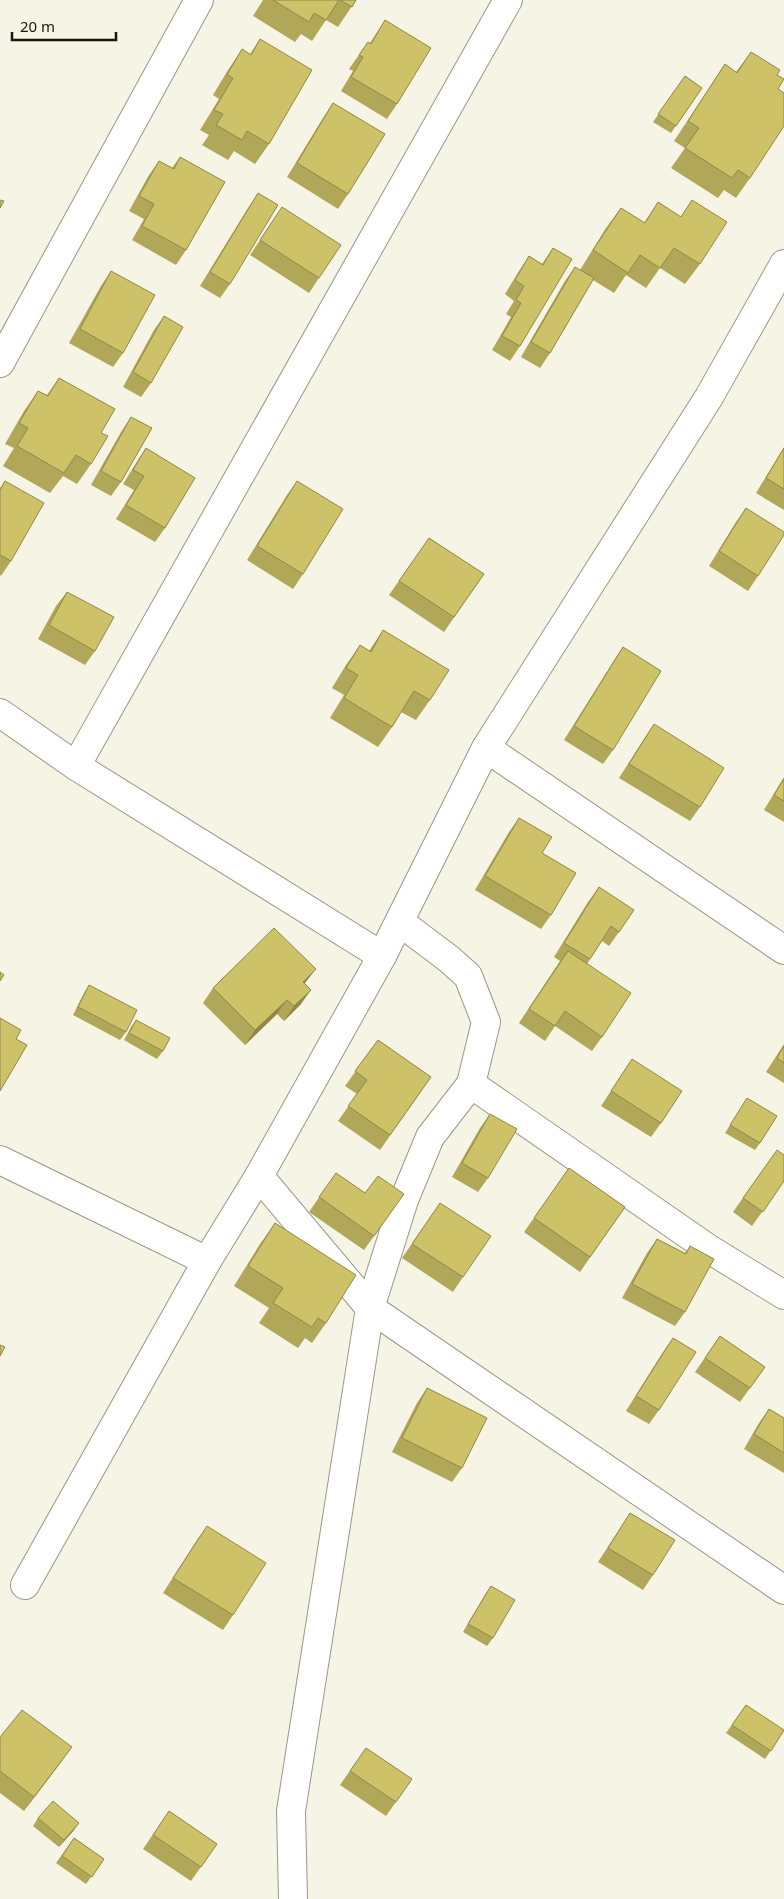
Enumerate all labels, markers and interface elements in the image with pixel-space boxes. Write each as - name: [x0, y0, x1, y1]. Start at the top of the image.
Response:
- scale bar: [12, 10, 116, 42]
- text: 20 m: [20, 16, 55, 36]

